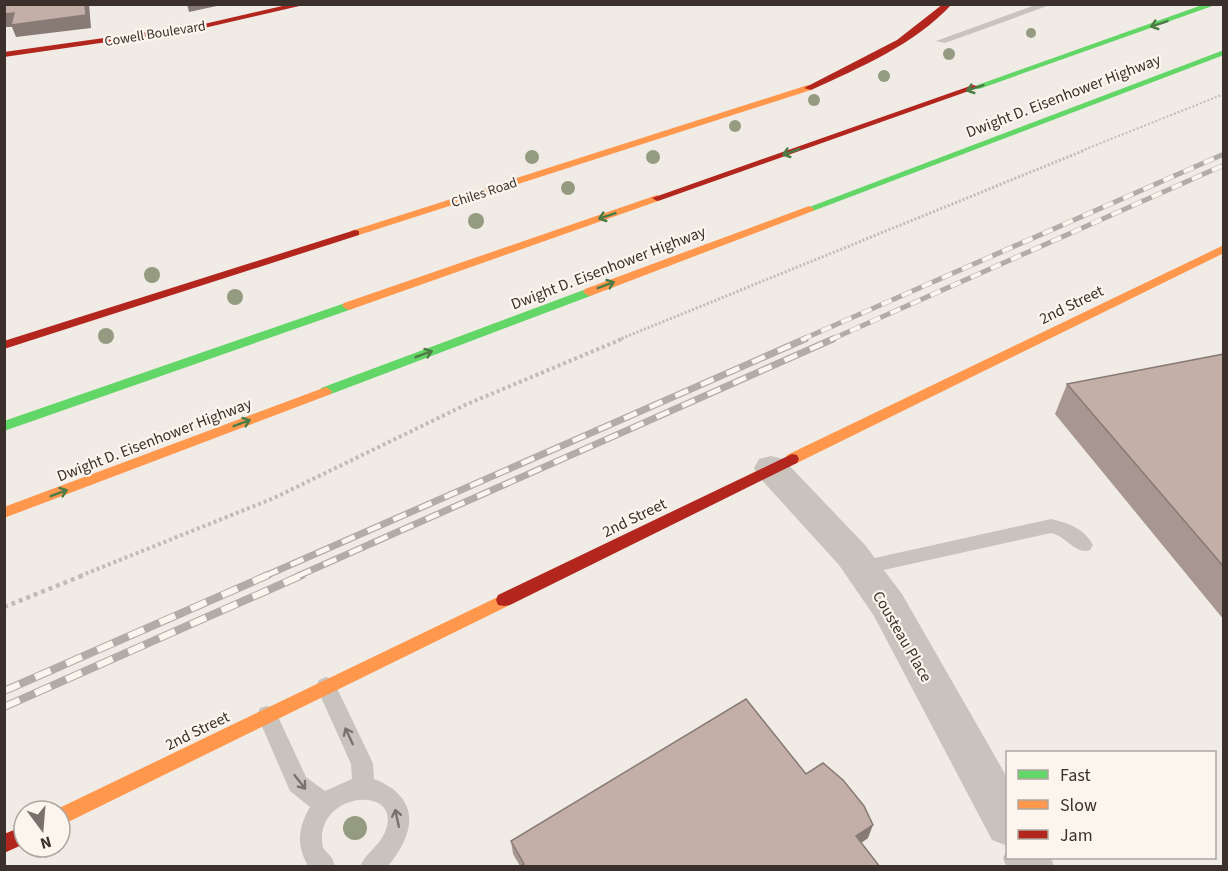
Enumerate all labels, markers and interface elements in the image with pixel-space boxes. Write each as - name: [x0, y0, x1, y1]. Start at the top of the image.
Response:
- street label: Cowell Boulevard: [103, 16, 207, 52]
- one-way arrow: [1150, 19, 1169, 30]
- street label: Dwight D. Eisenhower Highway: [963, 48, 1164, 143]
- one-way arrow: [966, 83, 985, 94]
- one-way arrow: [782, 148, 801, 159]
- street label: Chiles Road: [449, 173, 520, 213]
- one-way arrow: [598, 212, 617, 223]
- street label: Dwight D. Eisenhower Highway: [508, 220, 709, 315]
- one-way arrow: [597, 279, 615, 290]
- street label: 2nd Street: [1036, 280, 1108, 330]
- one-way arrow: [414, 348, 433, 359]
- street label: Dwight D. Eisenhower Highway: [54, 392, 255, 487]
- one-way arrow: [232, 417, 250, 428]
- one-way arrow: [49, 486, 68, 497]
- street label: 2nd Street: [599, 493, 671, 543]
- street label: Cousteau Place: [867, 587, 937, 686]
- street label: 2nd Street: [162, 706, 234, 756]
- one-way arrow: [343, 728, 355, 746]
- legend: [1006, 751, 1216, 859]
- text: Fast: [1060, 763, 1091, 788]
- one-way arrow: [293, 774, 306, 790]
- text: Slow: [1060, 793, 1097, 818]
- north arrow: [12, 799, 72, 859]
- one-way arrow: [391, 809, 402, 828]
- text: Jam: [1060, 823, 1093, 848]
- text: N: [38, 830, 54, 854]

